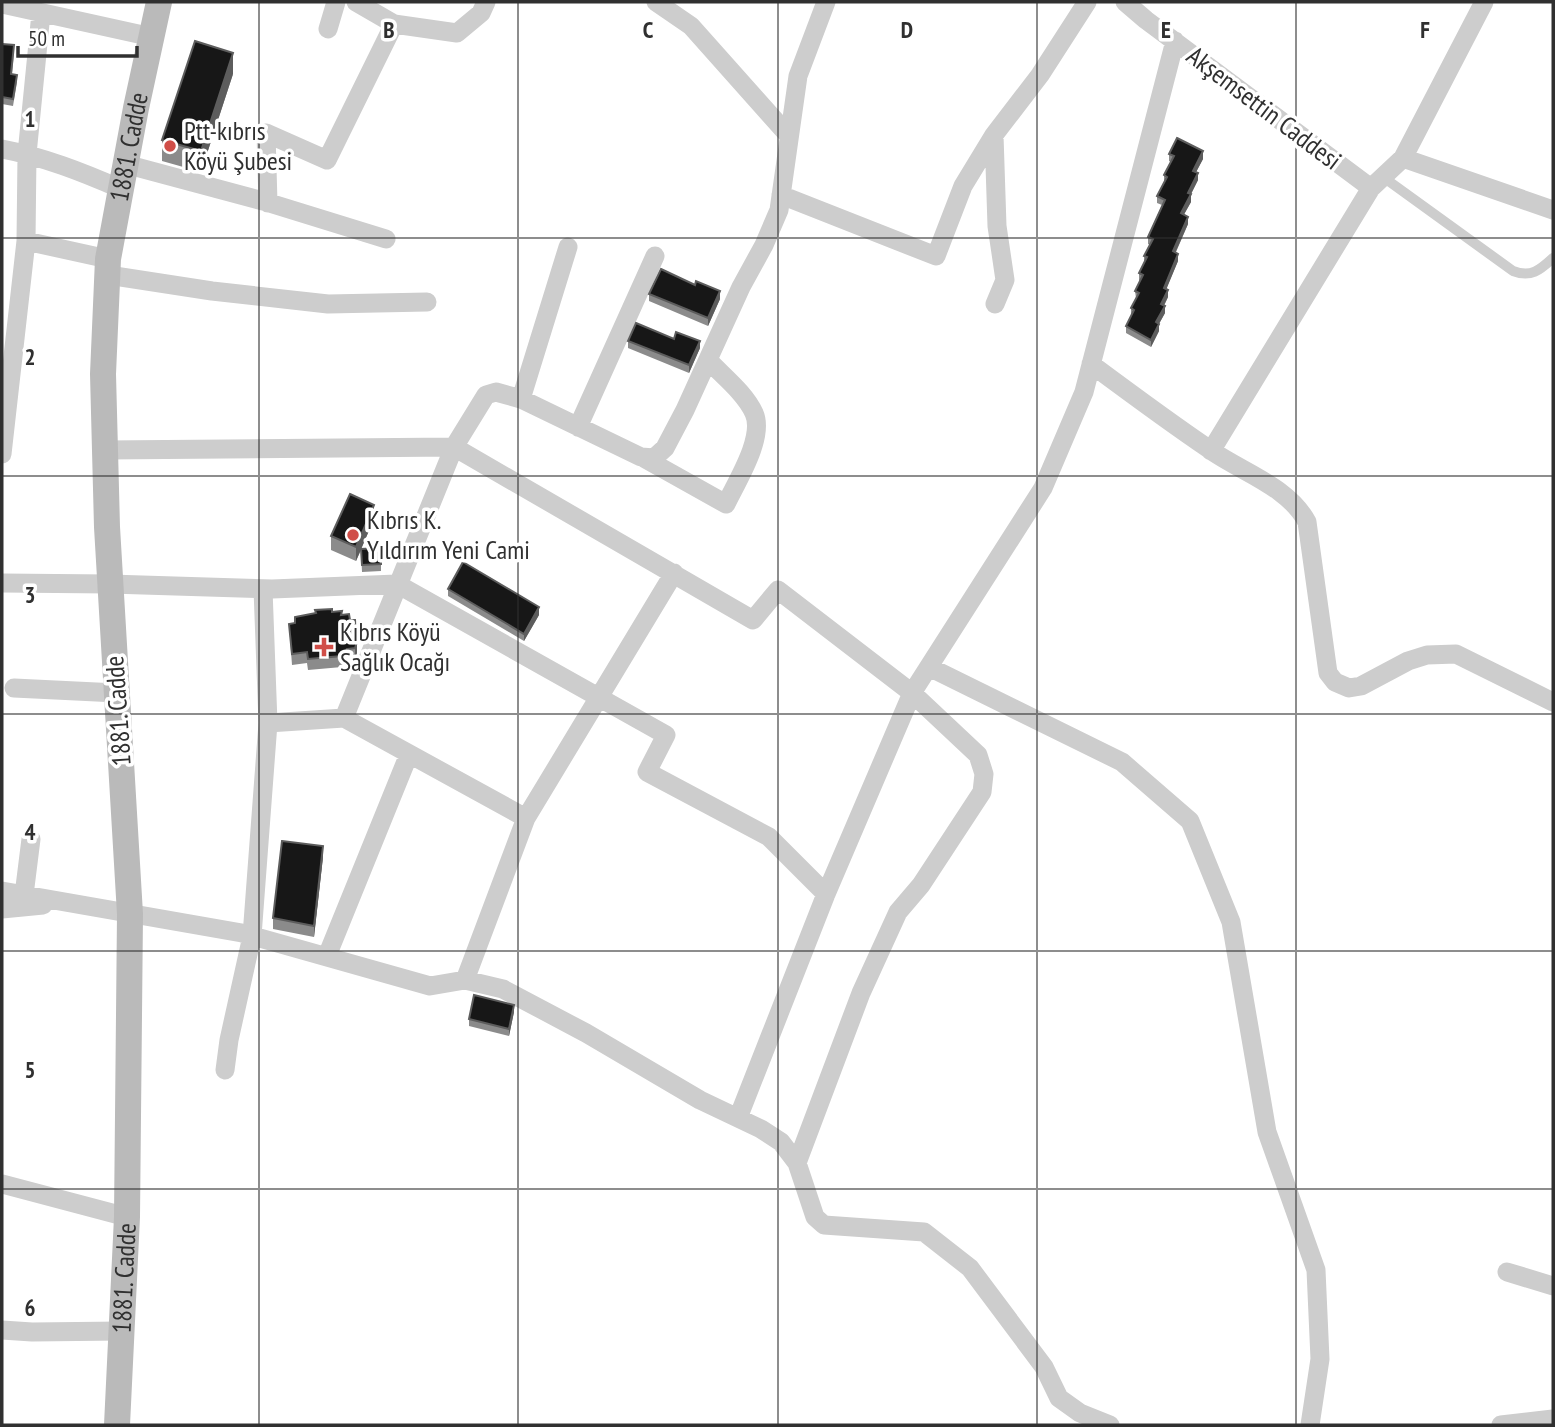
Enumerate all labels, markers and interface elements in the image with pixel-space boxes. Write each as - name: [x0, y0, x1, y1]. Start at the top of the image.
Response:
- scale bar: [18, 14, 136, 58]
- text: B: [383, 15, 395, 44]
- text: C: [643, 15, 654, 44]
- text: D: [901, 15, 913, 44]
- text: E: [1161, 15, 1171, 44]
- text: F: [1420, 15, 1430, 44]
- text: 50 m: [28, 25, 65, 52]
- street label: Akşemsettin Caddesi: [1181, 39, 1348, 176]
- street label: 1881. Cadde: [102, 89, 155, 204]
- text: 1: [25, 104, 36, 133]
- place label: Ptt-kıbrıs Köyü Şubesi: [184, 114, 292, 177]
- marker: Ptt-kıbrıs Köyü Şubesi: [162, 138, 178, 154]
- text: 2: [25, 342, 36, 371]
- place label: Kıbrıs K. Yıldırım Yeni Cami: [367, 503, 530, 566]
- marker: Kıbrıs K. Yıldırım Yeni Cami: [345, 527, 361, 543]
- text: 3: [25, 580, 36, 609]
- place label: Kıbrıs Köyü Sağlık Ocağı: [340, 615, 450, 678]
- marker: Kıbrıs Köyü Sağlık Ocağı: [314, 637, 334, 657]
- street label: 1881. Cadde: [97, 655, 138, 767]
- text: 4: [25, 817, 36, 846]
- text: 5: [25, 1055, 36, 1084]
- street label: 1881. Cadde: [104, 1222, 143, 1334]
- text: 6: [25, 1293, 36, 1322]

